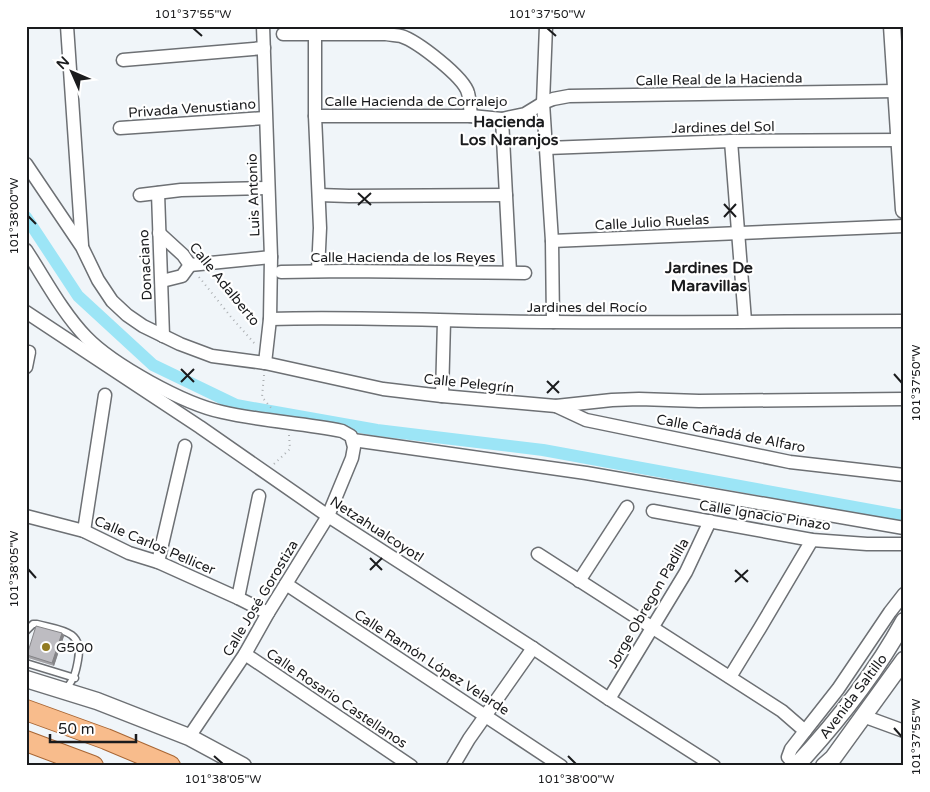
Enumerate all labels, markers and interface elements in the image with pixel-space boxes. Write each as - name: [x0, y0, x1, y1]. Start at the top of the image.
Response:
- text: 101°37'55"W: [154, 7, 232, 21]
- text: 101°37'50"W: [508, 7, 586, 21]
- north arrow: [48, 48, 98, 98]
- text: N: [53, 53, 73, 73]
- street label: Calle Real de la Hacienda: [635, 70, 803, 89]
- street label: Calle Hacienda de Corralejo: [325, 93, 507, 110]
- street label: Privada Venustiano: [128, 96, 256, 121]
- district label: Hacienda Los Naranjos: [460, 112, 559, 150]
- street label: Jardines del Sol: [671, 118, 775, 137]
- street label: Luis Antonio: [244, 153, 263, 237]
- text: 101°38'00"W: [7, 177, 21, 255]
- street label: Calle Julio Ruelas: [594, 211, 710, 234]
- street label: Donaciano: [135, 229, 156, 301]
- street label: Calle Adalberto: [186, 239, 263, 329]
- street label: Calle Hacienda de los Reyes: [311, 249, 496, 266]
- district label: Jardines De Maravillas: [664, 258, 753, 296]
- street label: Jardines del Rocío: [527, 299, 647, 316]
- text: 101°37'50"W: [909, 344, 923, 422]
- street label: Calle Pelegrín: [423, 370, 515, 397]
- street label: Calle Cañadá de Alfaro: [655, 411, 807, 456]
- street label: Netzahualcoyotl: [327, 493, 427, 566]
- street label: Calle Ignacio Pinazo: [698, 497, 832, 534]
- street label: Calle Carlos Pellicer: [92, 512, 218, 579]
- text: 101°38'05"W: [7, 530, 21, 608]
- street label: Jorge Obregon Padilla: [604, 535, 693, 671]
- street label: Calle José Gorostiza: [219, 537, 302, 659]
- street label: Calle Ramón López Velarde: [351, 606, 513, 719]
- place label: G500: [56, 639, 93, 656]
- marker: G500: [40, 641, 52, 653]
- street label: Calle Rosario Castellanos: [263, 645, 411, 752]
- street label: Avenida Saltillo: [816, 651, 891, 742]
- text: 101°37'55"W: [909, 698, 923, 776]
- scale bar: [50, 712, 136, 744]
- text: 50 m: [58, 720, 95, 738]
- text: 101°38'05"W: [184, 772, 262, 786]
- text: 101°38'00"W: [537, 772, 615, 786]

